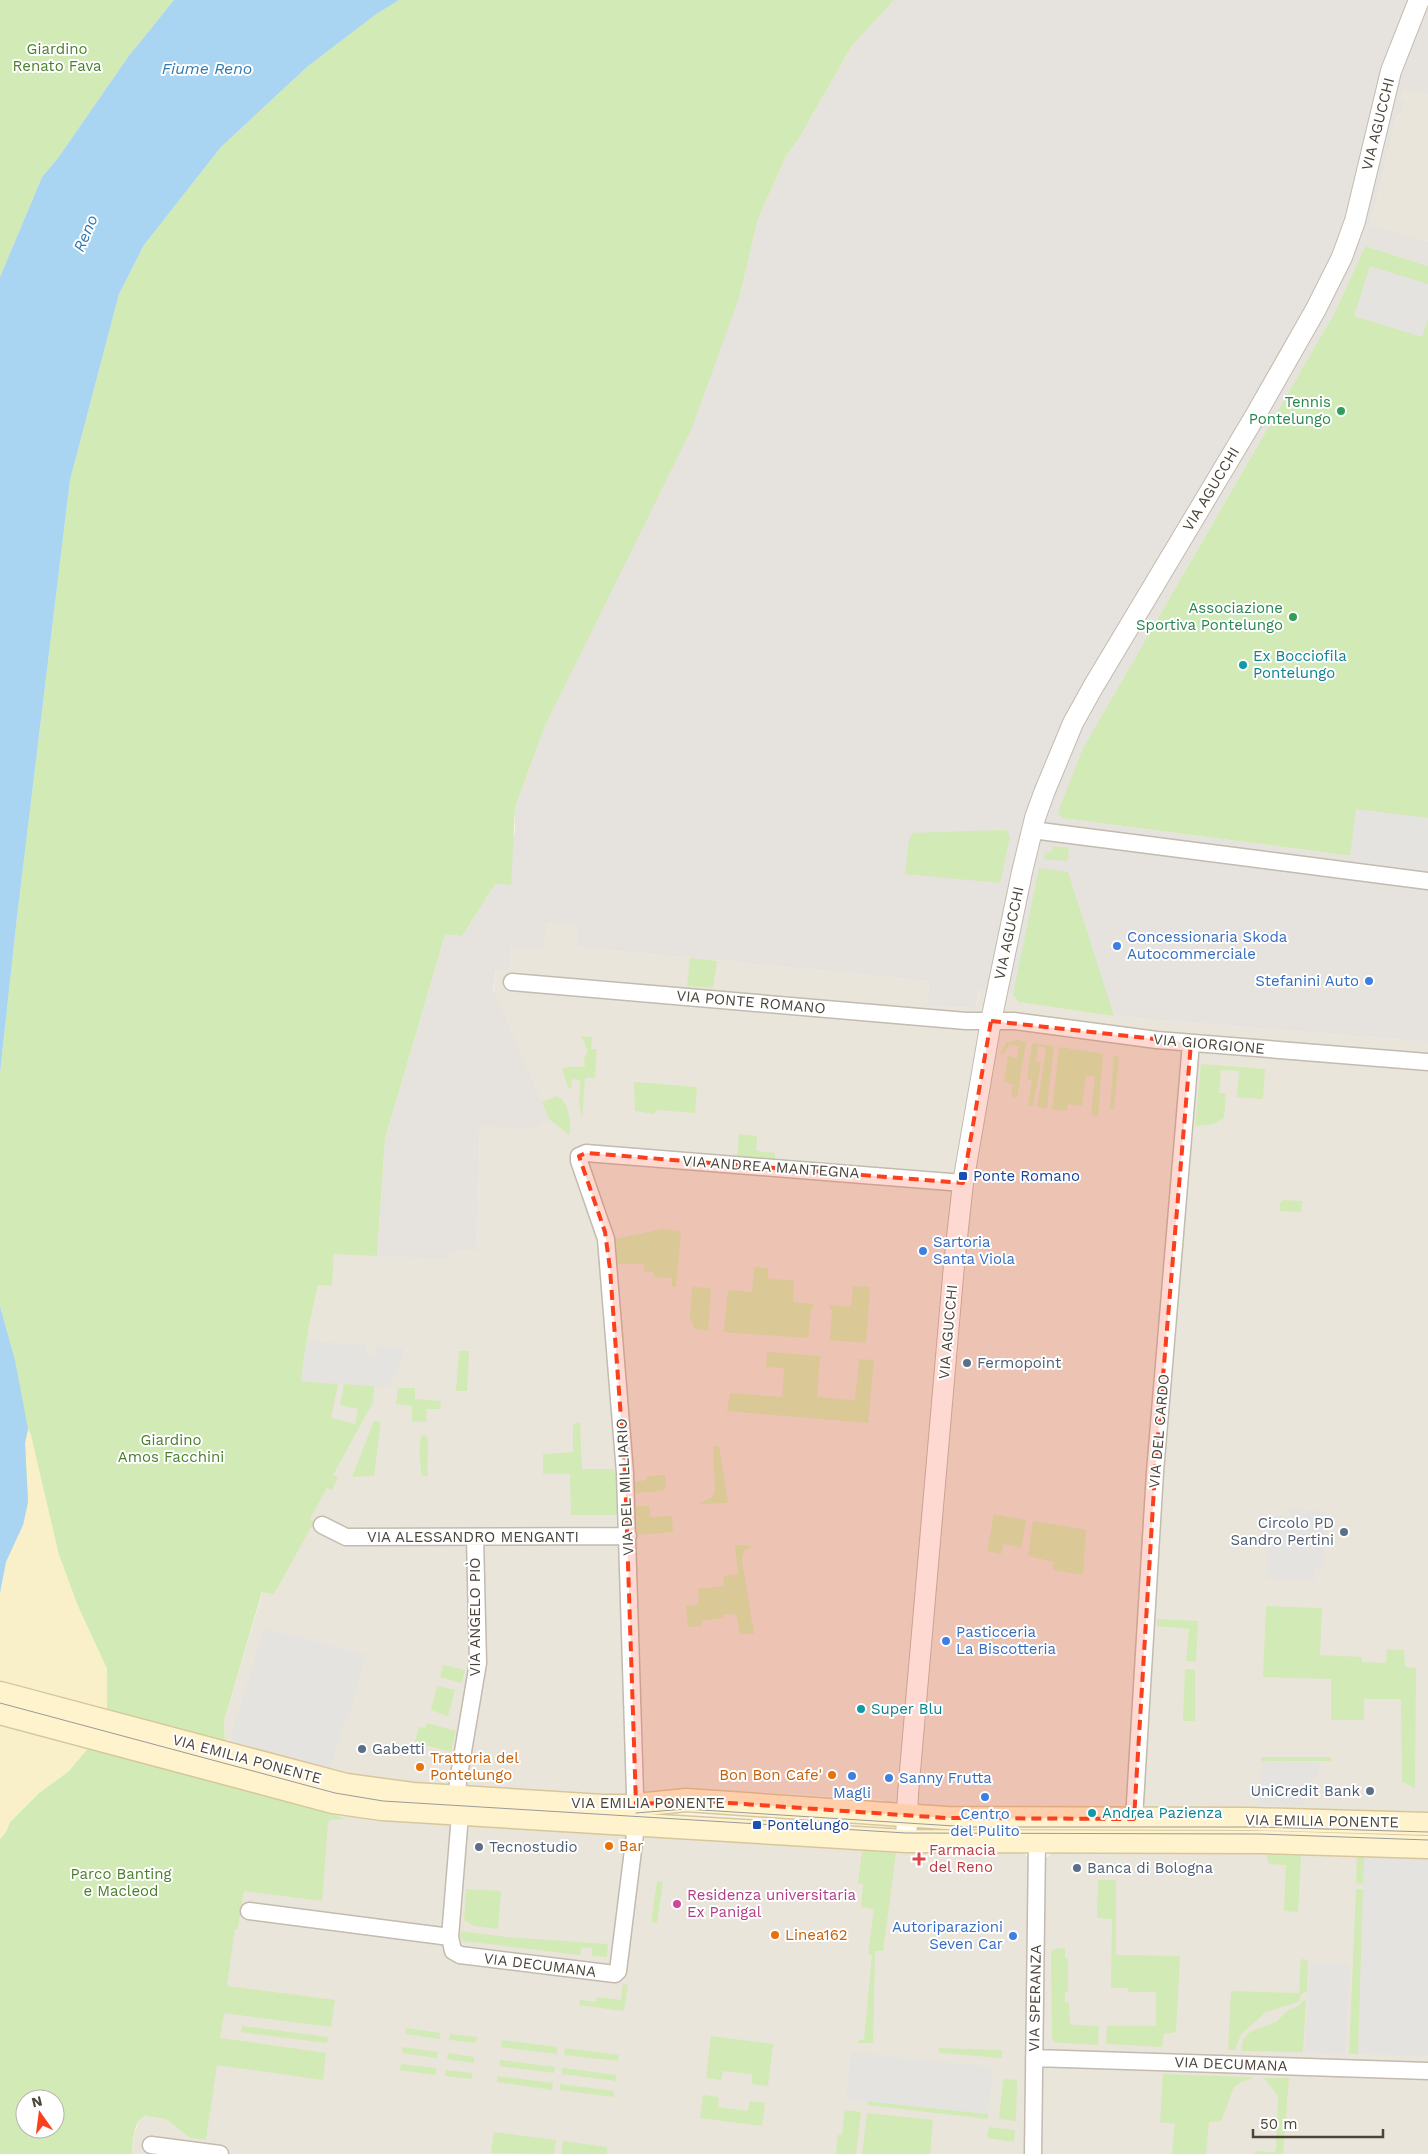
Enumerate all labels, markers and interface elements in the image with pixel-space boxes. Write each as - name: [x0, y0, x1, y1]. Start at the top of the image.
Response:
- park label: Giardino Renato Fava: [13, 40, 102, 75]
- water label: Fiume Reno: [162, 59, 252, 78]
- street label: VIA AGUCCHI: [1358, 76, 1398, 172]
- water label: Reno: [69, 212, 102, 254]
- place label: Tennis Pontelungo: [1249, 393, 1331, 428]
- marker: Tennis Pontelungo: [1335, 405, 1347, 417]
- street label: VIA AGUCCHI: [1179, 444, 1243, 534]
- place label: Associazione Sportiva Pontelungo: [1136, 599, 1283, 634]
- marker: Associazione Sportiva Pontelungo: [1287, 611, 1299, 623]
- place label: Ex Bocciofila Pontelungo: [1253, 647, 1347, 682]
- marker: Ex Bocciofila Pontelungo: [1237, 659, 1249, 671]
- street label: VIA AGUCCHI: [990, 885, 1028, 981]
- place label: Concessionaria Skoda Autocommerciale: [1127, 928, 1288, 963]
- marker: Concessionaria Skoda Autocommerciale: [1111, 940, 1123, 952]
- place label: Stefanini Auto: [1255, 972, 1359, 990]
- marker: Stefanini Auto: [1363, 975, 1375, 987]
- street label: VIA PONTE ROMANO: [676, 987, 826, 1017]
- street label: VIA GIORGIONE: [1152, 1030, 1266, 1058]
- street label: VIA ANDREA MANTEGNA: [682, 1152, 860, 1182]
- place label: Ponte Romano: [973, 1167, 1080, 1185]
- marker: Ponte Romano: [957, 1170, 969, 1182]
- place label: Sartoria Santa Viola: [933, 1233, 1015, 1268]
- marker: Sartoria Santa Viola: [917, 1245, 929, 1257]
- street label: VIA AGUCCHI: [935, 1284, 961, 1380]
- place label: Fermopoint: [977, 1354, 1062, 1372]
- marker: Fermopoint: [961, 1357, 973, 1369]
- street label: VIA DEL CARDO: [1145, 1373, 1173, 1489]
- street label: VIA DEL MILLIARIO: [612, 1418, 638, 1556]
- park label: Giardino Amos Facchini: [118, 1431, 224, 1466]
- place label: Circolo PD Sandro Pertini: [1230, 1514, 1334, 1549]
- marker: Circolo PD Sandro Pertini: [1338, 1526, 1350, 1538]
- street label: VIA ALESSANDRO MENGANTI: [367, 1528, 579, 1546]
- street label: VIA ANGELO PIÒ: [465, 1557, 484, 1677]
- place label: Pasticceria La Biscotteria: [956, 1623, 1057, 1658]
- marker: Pasticceria La Biscotteria: [940, 1635, 952, 1647]
- place label: Super Blu: [871, 1700, 942, 1718]
- marker: Super Blu: [855, 1703, 867, 1715]
- street label: VIA EMILIA PONENTE: [170, 1730, 324, 1788]
- place label: Gabetti: [372, 1740, 425, 1758]
- marker: Gabetti: [356, 1743, 368, 1755]
- place label: Trattoria del Pontelungo: [430, 1749, 519, 1784]
- marker: Trattoria del Pontelungo: [414, 1761, 426, 1773]
- place label: Bon Bon Cafe': [719, 1766, 822, 1784]
- marker: Bon Bon Cafe': [826, 1769, 838, 1781]
- place label: Sanny Frutta: [899, 1769, 992, 1787]
- marker: Magli: [846, 1770, 858, 1782]
- marker: Sanny Frutta: [883, 1772, 895, 1784]
- place label: UniCredit Bank: [1250, 1782, 1360, 1800]
- place label: Magli: [833, 1784, 871, 1802]
- marker: UniCredit Bank: [1364, 1785, 1376, 1797]
- marker: Centro del Pulito: [979, 1791, 991, 1803]
- street label: VIA EMILIA PONENTE: [571, 1794, 725, 1812]
- place label: Andrea Pazienza: [1102, 1804, 1223, 1822]
- place label: Centro del Pulito: [950, 1805, 1020, 1840]
- marker: Andrea Pazienza: [1086, 1807, 1098, 1819]
- street label: VIA EMILIA PONENTE: [1245, 1811, 1399, 1831]
- place label: Pontelungo: [767, 1816, 849, 1834]
- marker: Pontelungo: [751, 1819, 763, 1831]
- place label: Bar: [619, 1837, 643, 1855]
- place label: Tecnostudio: [489, 1838, 578, 1856]
- marker: Bar: [603, 1840, 615, 1852]
- marker: Tecnostudio: [473, 1841, 485, 1853]
- place label: Farmacia del Reno: [929, 1841, 996, 1876]
- marker: Farmacia del Reno: [913, 1853, 925, 1865]
- place label: Banca di Bologna: [1087, 1859, 1213, 1877]
- marker: Banca di Bologna: [1071, 1862, 1083, 1874]
- park label: Parco Banting e Macleod: [70, 1865, 172, 1900]
- place label: Residenza universitaria Ex Panigal: [687, 1886, 856, 1921]
- marker: Residenza universitaria Ex Panigal: [671, 1898, 683, 1910]
- place label: Autoriparazioni Seven Car: [892, 1918, 1003, 1953]
- place label: Linea162: [785, 1926, 848, 1944]
- marker: Linea162: [769, 1929, 781, 1941]
- marker: Autoriparazioni Seven Car: [1007, 1930, 1019, 1942]
- street label: VIA SPERANZA: [1025, 1944, 1045, 2052]
- street label: VIA DECUMANA: [483, 1949, 597, 1981]
- street label: VIA DECUMANA: [1174, 2053, 1288, 2075]
- north arrow: [15, 2089, 65, 2139]
- text: N: [30, 2092, 44, 2110]
- scale bar: [1253, 2106, 1383, 2138]
- text: 50 m: [1260, 2115, 1297, 2133]

